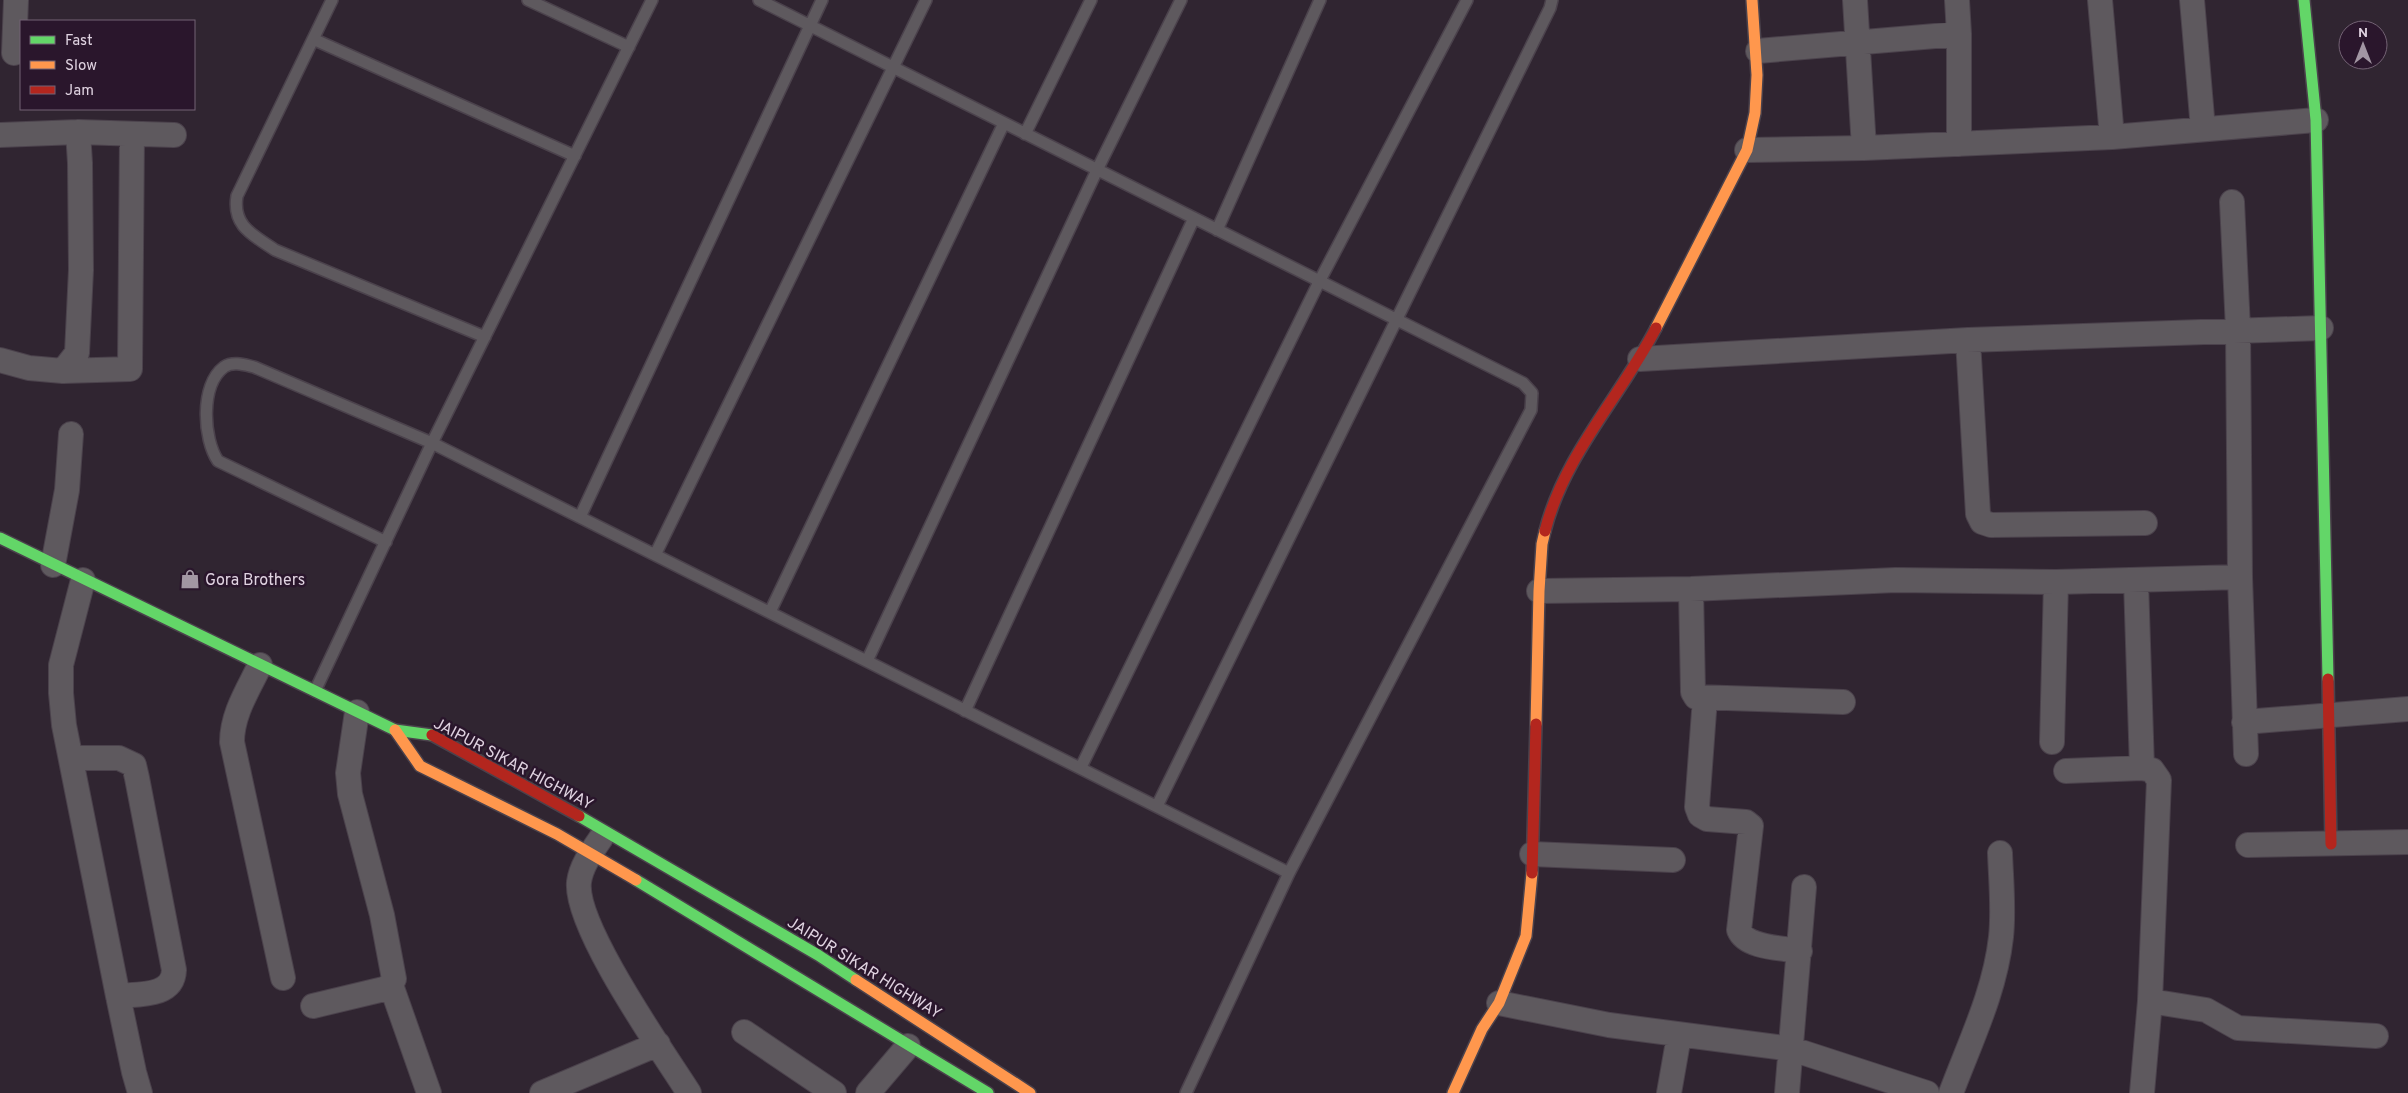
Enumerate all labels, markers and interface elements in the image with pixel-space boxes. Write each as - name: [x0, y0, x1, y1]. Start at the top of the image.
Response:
- legend: [20, 20, 195, 110]
- north arrow: [2338, 20, 2388, 70]
- text: N: [2358, 25, 2368, 42]
- text: Fast: [65, 32, 93, 51]
- text: Slow: [65, 57, 97, 76]
- text: Jam: [65, 82, 94, 101]
- shop icon: Gora Brothers: [179, 568, 201, 590]
- place label: Gora Brothers: [205, 571, 305, 591]
- street label: JAIPUR SIKAR HIGHWAY: [430, 714, 596, 815]
- street label: JAIPUR SIKAR HIGHWAY: [783, 913, 945, 1024]

